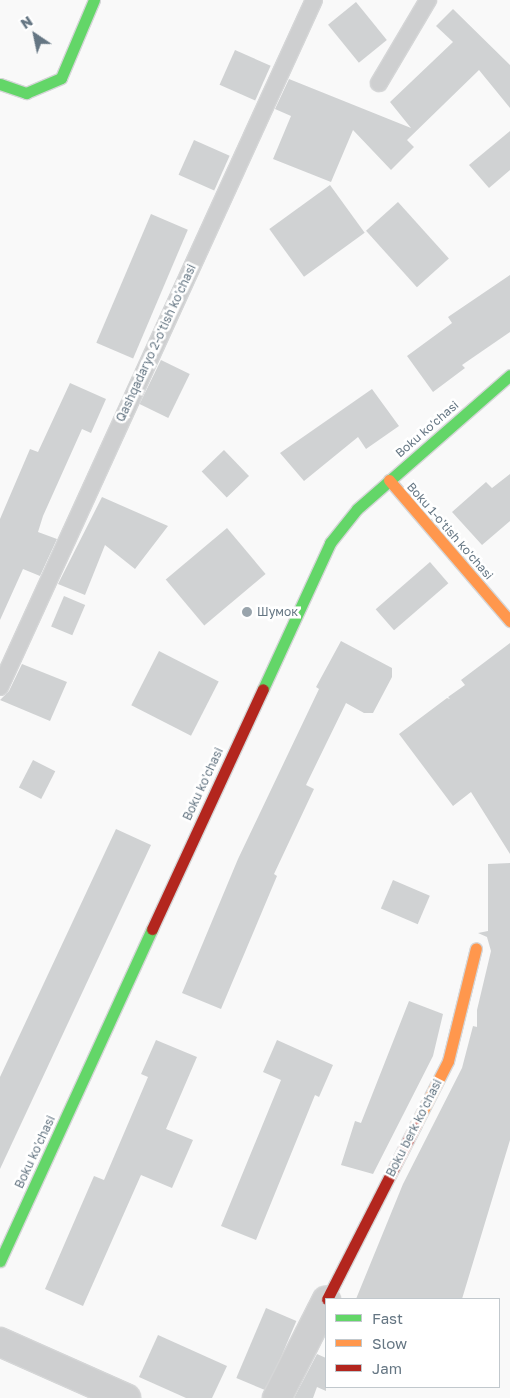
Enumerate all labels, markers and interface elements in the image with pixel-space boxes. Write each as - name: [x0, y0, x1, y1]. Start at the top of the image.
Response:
- north arrow: [10, 10, 60, 60]
- text: N: [17, 12, 35, 32]
- street label: Qashqadaryo 2-o'tish ko'chasi: [113, 262, 199, 424]
- street label: Boku ko'chasi: [393, 398, 461, 460]
- street label: Boku 1-o'tish ko'chasi: [404, 480, 496, 582]
- place label: Шумок: [257, 605, 298, 619]
- marker: Шумок: [241, 606, 253, 618]
- street label: Boku ko'chasi: [180, 745, 226, 823]
- street label: Boku berk ko'chasi: [383, 1077, 445, 1179]
- street label: Boku ko'chasi: [12, 1113, 58, 1191]
- legend: [325, 1298, 500, 1388]
- text: Fast: [372, 1309, 403, 1327]
- text: Slow: [372, 1334, 407, 1352]
- text: Jam: [372, 1359, 402, 1377]

